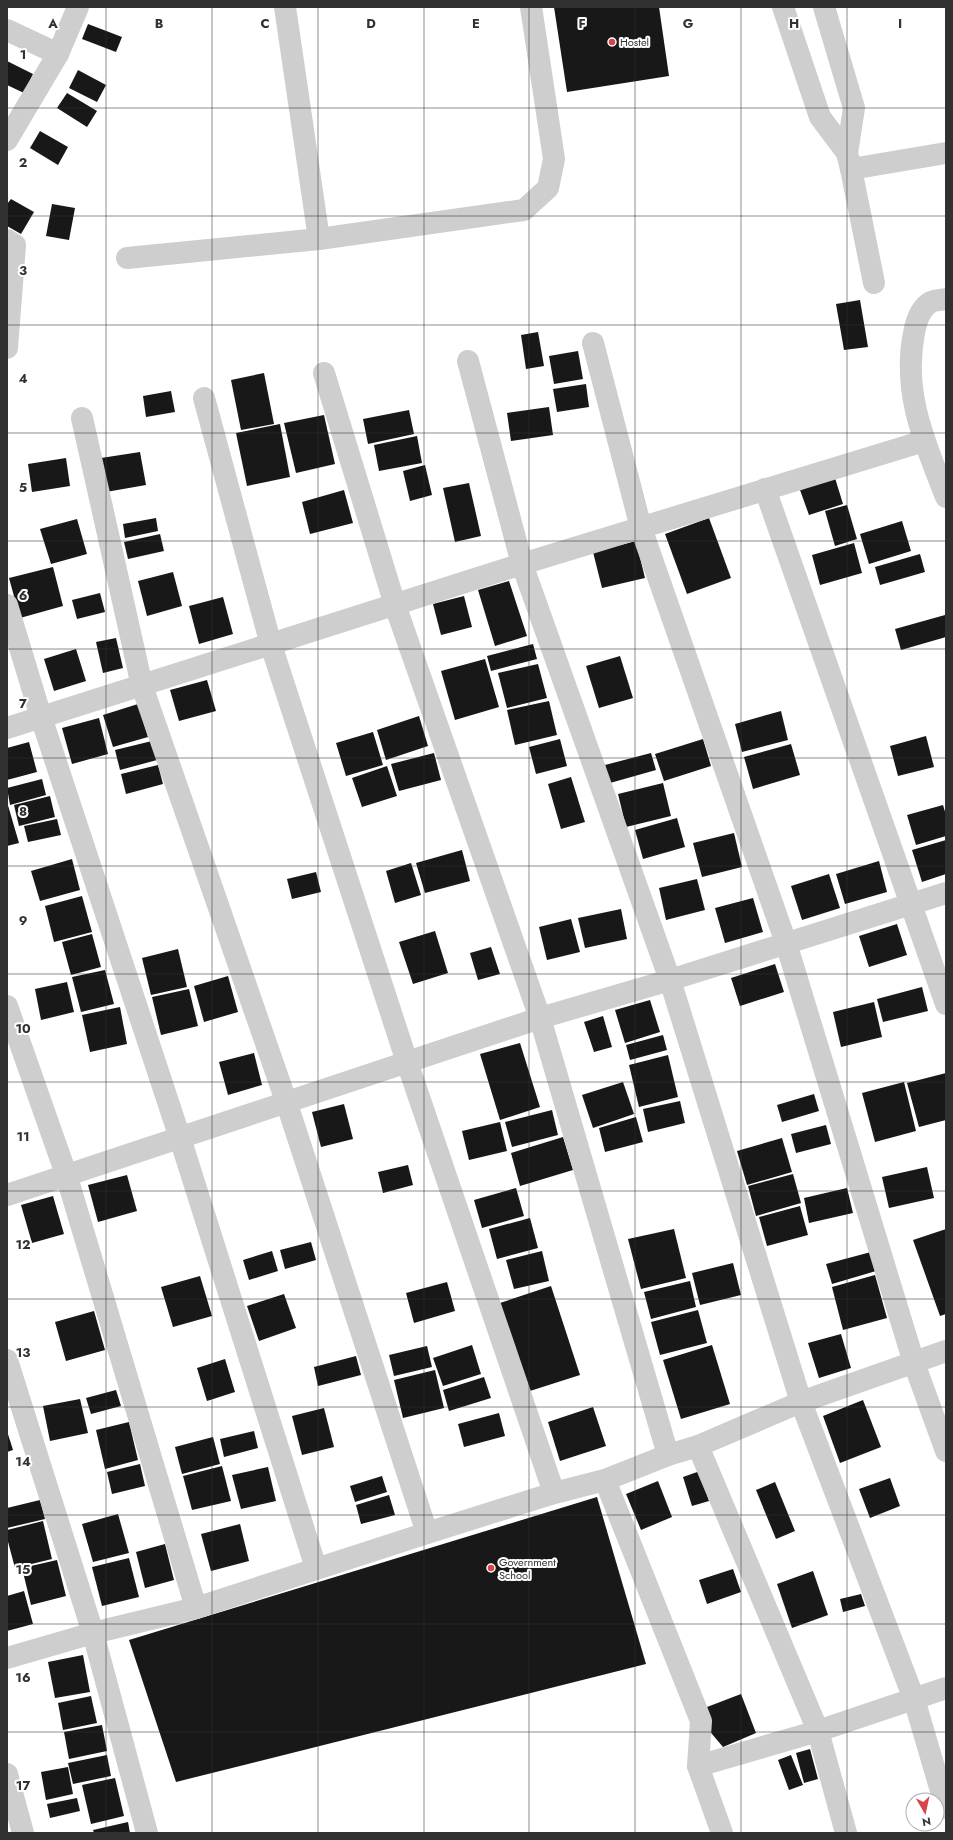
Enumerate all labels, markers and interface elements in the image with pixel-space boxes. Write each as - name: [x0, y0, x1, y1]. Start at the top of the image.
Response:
- text: A: [47, 14, 58, 33]
- text: B: [155, 14, 164, 33]
- text: C: [260, 14, 270, 33]
- text: D: [366, 14, 376, 33]
- text: E: [472, 14, 480, 33]
- text: F: [578, 14, 586, 33]
- text: G: [683, 14, 694, 33]
- text: H: [789, 14, 799, 33]
- text: I: [898, 14, 902, 33]
- place label: Hostel: [620, 34, 649, 50]
- marker: Hostel: [607, 37, 617, 47]
- text: 1: [20, 45, 26, 64]
- text: 2: [19, 153, 27, 172]
- text: 3: [19, 261, 27, 280]
- text: 4: [18, 369, 28, 388]
- text: 5: [19, 478, 27, 497]
- text: 6: [19, 586, 28, 605]
- text: 7: [19, 694, 27, 713]
- text: 8: [19, 802, 27, 821]
- text: 9: [19, 911, 28, 930]
- text: 10: [15, 1019, 31, 1038]
- text: 11: [16, 1127, 30, 1146]
- text: 12: [15, 1235, 31, 1254]
- text: 13: [16, 1343, 30, 1362]
- text: 14: [15, 1452, 31, 1471]
- place label: Government School: [499, 1554, 556, 1583]
- text: 15: [15, 1560, 31, 1579]
- marker: Government School: [486, 1563, 496, 1573]
- text: 16: [15, 1668, 31, 1687]
- text: 17: [16, 1776, 30, 1795]
- north arrow: [905, 1792, 945, 1832]
- text: N: [921, 1813, 932, 1830]

